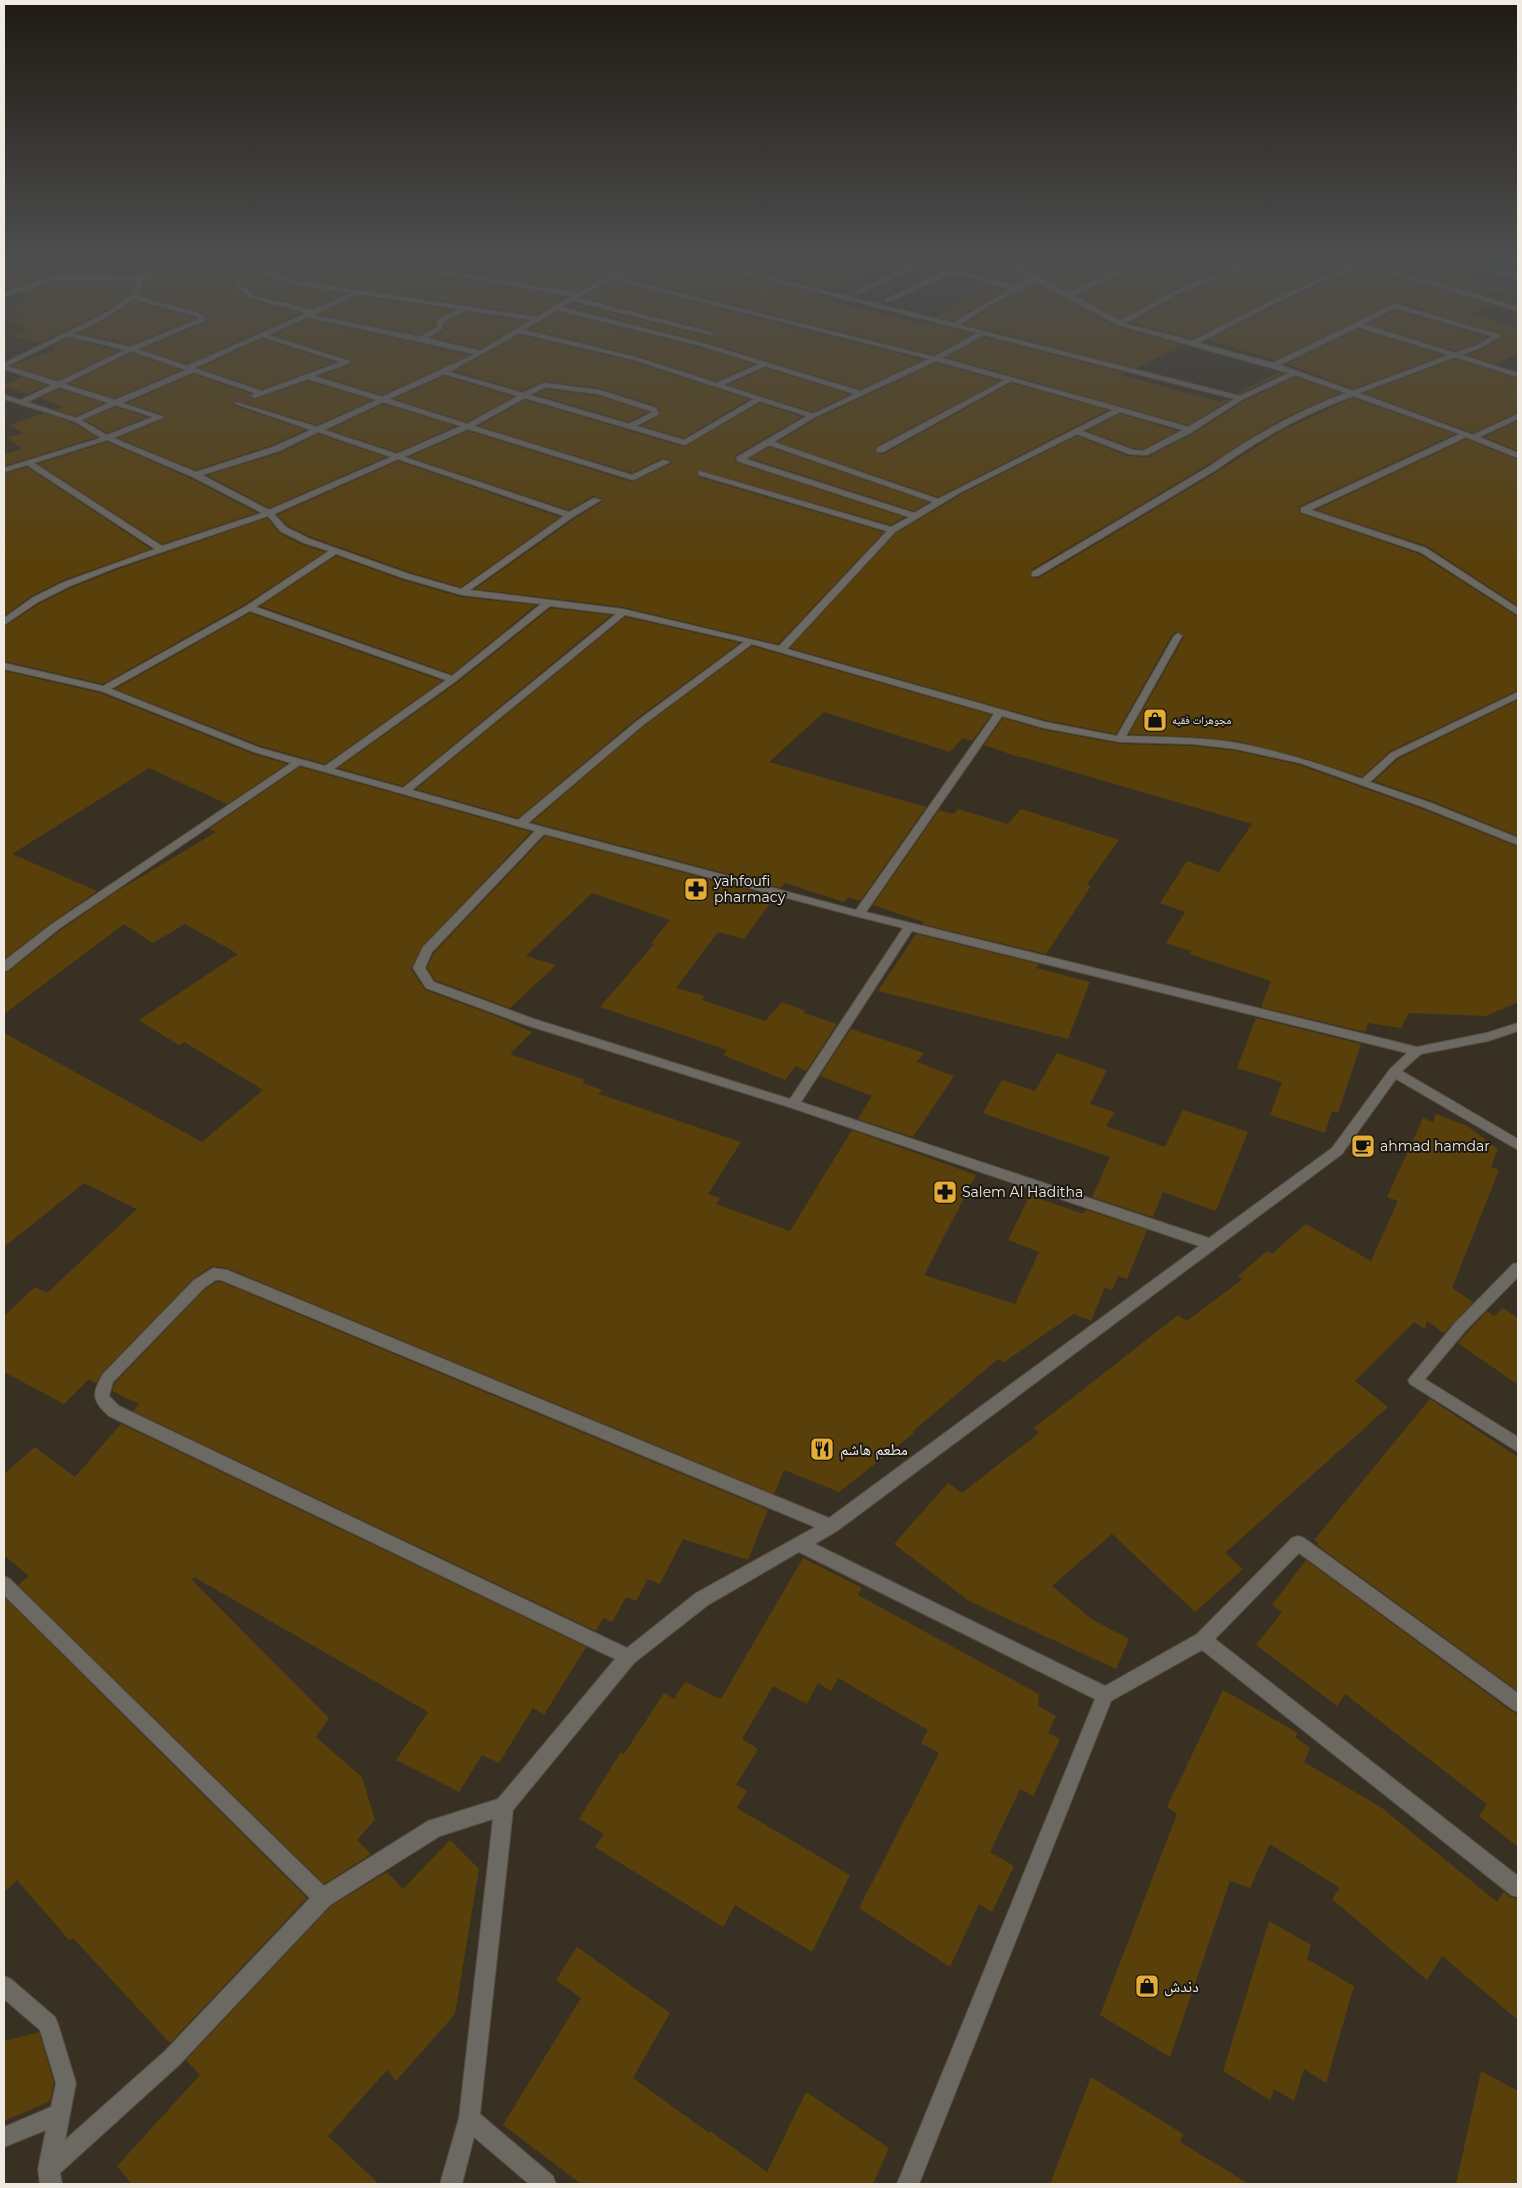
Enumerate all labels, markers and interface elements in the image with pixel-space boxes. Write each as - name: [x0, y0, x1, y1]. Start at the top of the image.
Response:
- shop icon: مجوهرات فقيه: [1142, 707, 1168, 733]
- place label: مجوهرات فقيه: [1172, 713, 1231, 727]
- place label: yahfoufi pharmacy: [713, 872, 786, 906]
- pharmacy icon: yahfoufi pharmacy: [683, 876, 709, 902]
- cafe icon: ahmad hamdar: [1350, 1133, 1376, 1159]
- place label: ahmad hamdar: [1380, 1137, 1490, 1155]
- pharmacy icon: Salem Al Haditha: [932, 1179, 958, 1205]
- place label: Salem Al Haditha: [962, 1183, 1083, 1201]
- restaurant icon: مطعم هاشم: [809, 1436, 835, 1462]
- place label: مطعم هاشم: [840, 1440, 908, 1460]
- shop icon: دندش: [1134, 1973, 1160, 1999]
- place label: دندش: [1164, 1977, 1199, 1997]

